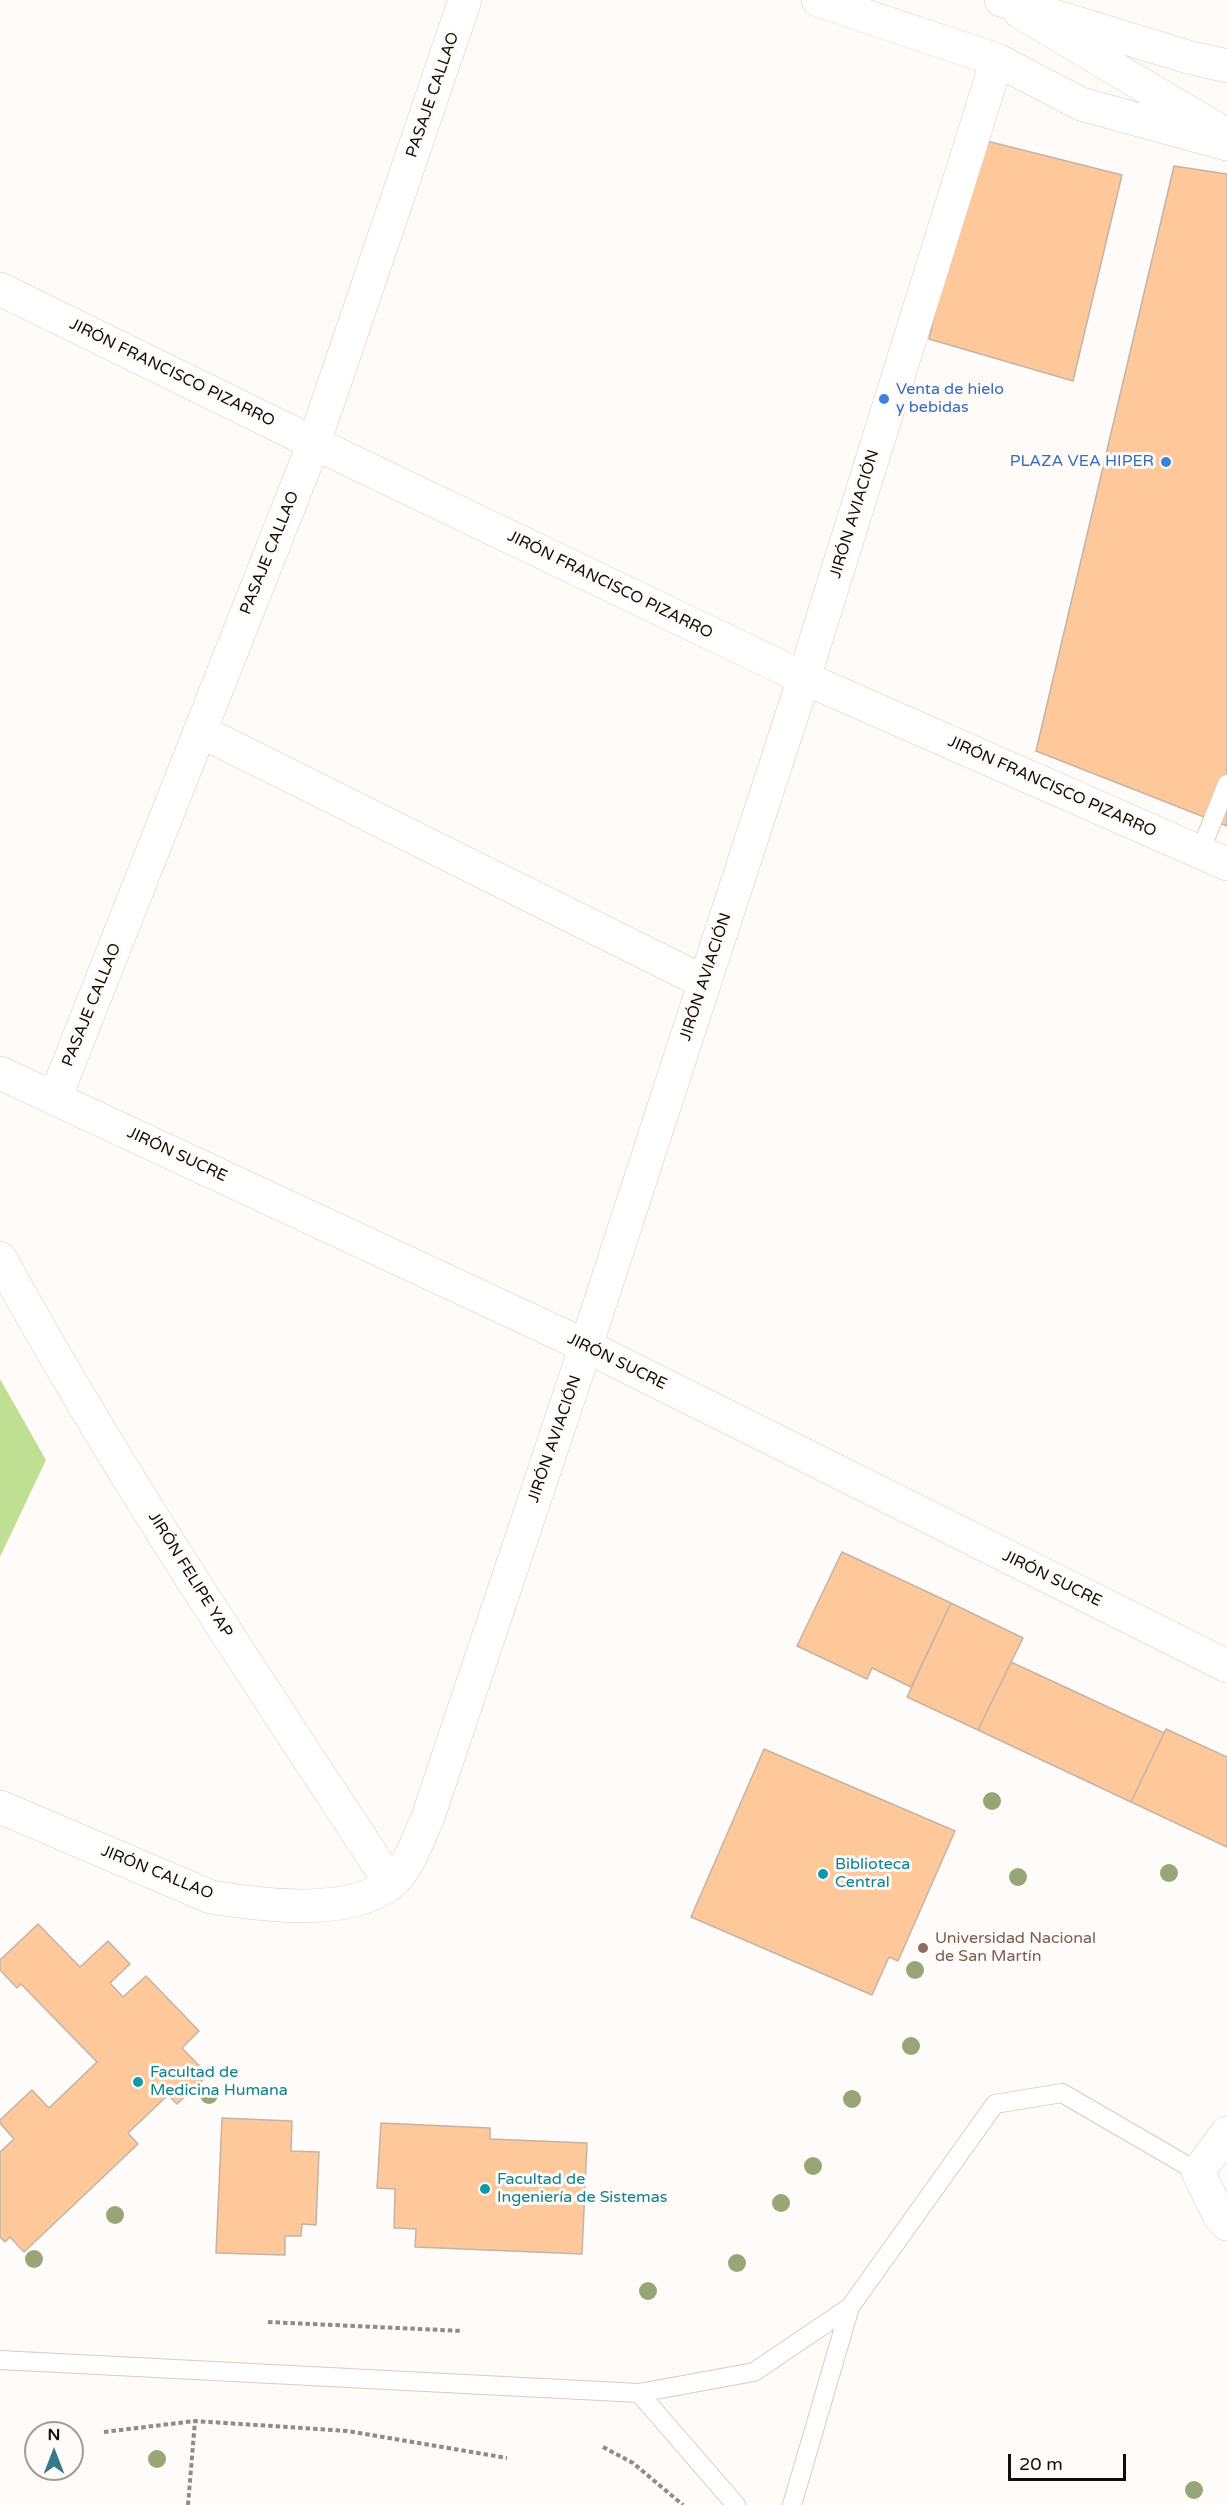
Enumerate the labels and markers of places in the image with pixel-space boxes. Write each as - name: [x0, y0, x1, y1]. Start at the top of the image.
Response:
- place label: Venta de hielo y bebidas: [896, 380, 1004, 418]
- marker: Venta de hielo y bebidas: [877, 392, 891, 406]
- place label: PLAZA VEA HIPER: [1010, 452, 1154, 472]
- marker: PLAZA VEA HIPER: [1159, 455, 1173, 469]
- place label: Biblioteca Central: [835, 1855, 910, 1893]
- marker: Biblioteca Central: [816, 1867, 830, 1881]
- place label: Universidad Nacional de San Martín: [935, 1929, 1096, 1967]
- marker: Universidad Nacional de San Martín: [916, 1941, 930, 1955]
- place label: Facultad de Medicina Humana: [150, 2063, 288, 2101]
- marker: Facultad de Medicina Humana: [131, 2075, 145, 2089]
- place label: Facultad de Ingeniería de Sistemas: [497, 2170, 667, 2208]
- marker: Facultad de Ingeniería de Sistemas: [478, 2182, 492, 2196]

